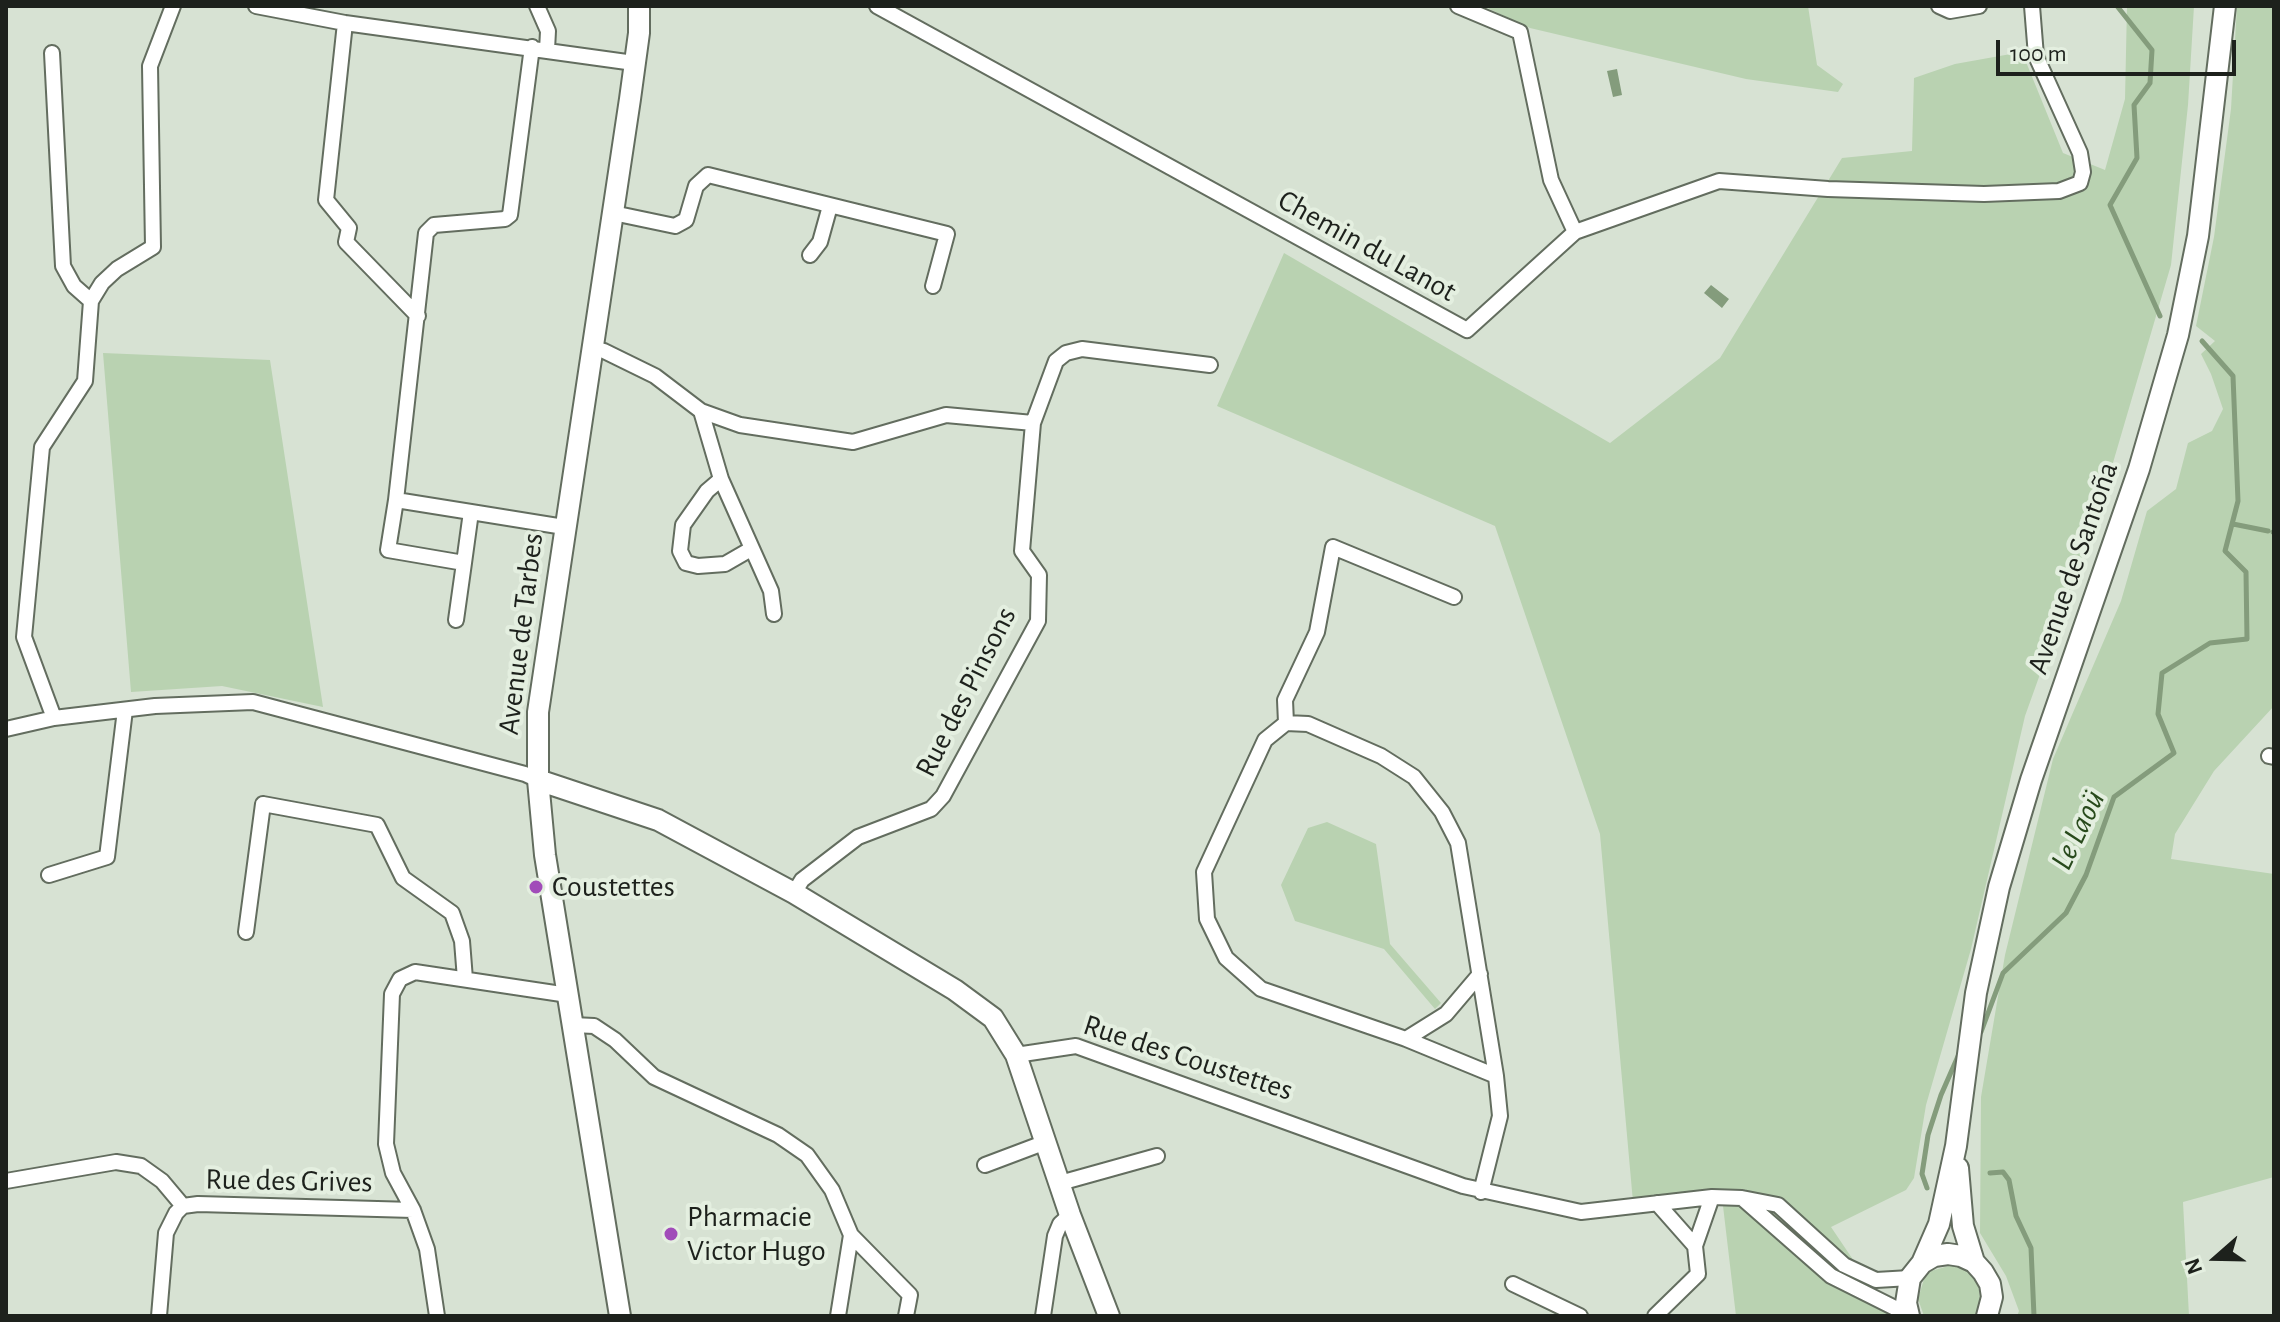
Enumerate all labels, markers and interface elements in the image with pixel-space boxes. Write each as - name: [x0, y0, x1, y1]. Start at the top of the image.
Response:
- scale bar: [2000, 24, 2240, 74]
- text: 100 m: [2010, 42, 2067, 66]
- street label: Chemin du Lanot: [1272, 182, 1462, 310]
- street label: Avenue de Santoña: [2020, 457, 2126, 679]
- street label: Avenue de Tarbes: [491, 531, 551, 737]
- street label: Rue des Pinsons: [908, 601, 1024, 783]
- water label: Le Laoü: [2042, 784, 2114, 876]
- place label: Coustettes: [552, 869, 675, 905]
- marker: Coustettes: [527, 878, 545, 896]
- street label: Rue des Coustettes: [1079, 1007, 1297, 1109]
- street label: Rue des Grives: [205, 1162, 373, 1200]
- place label: Pharmacie Victor Hugo: [687, 1199, 826, 1270]
- north arrow: [2176, 1218, 2256, 1298]
- marker: Pharmacie Victor Hugo: [662, 1225, 680, 1243]
- text: N: [2180, 1255, 2206, 1277]

